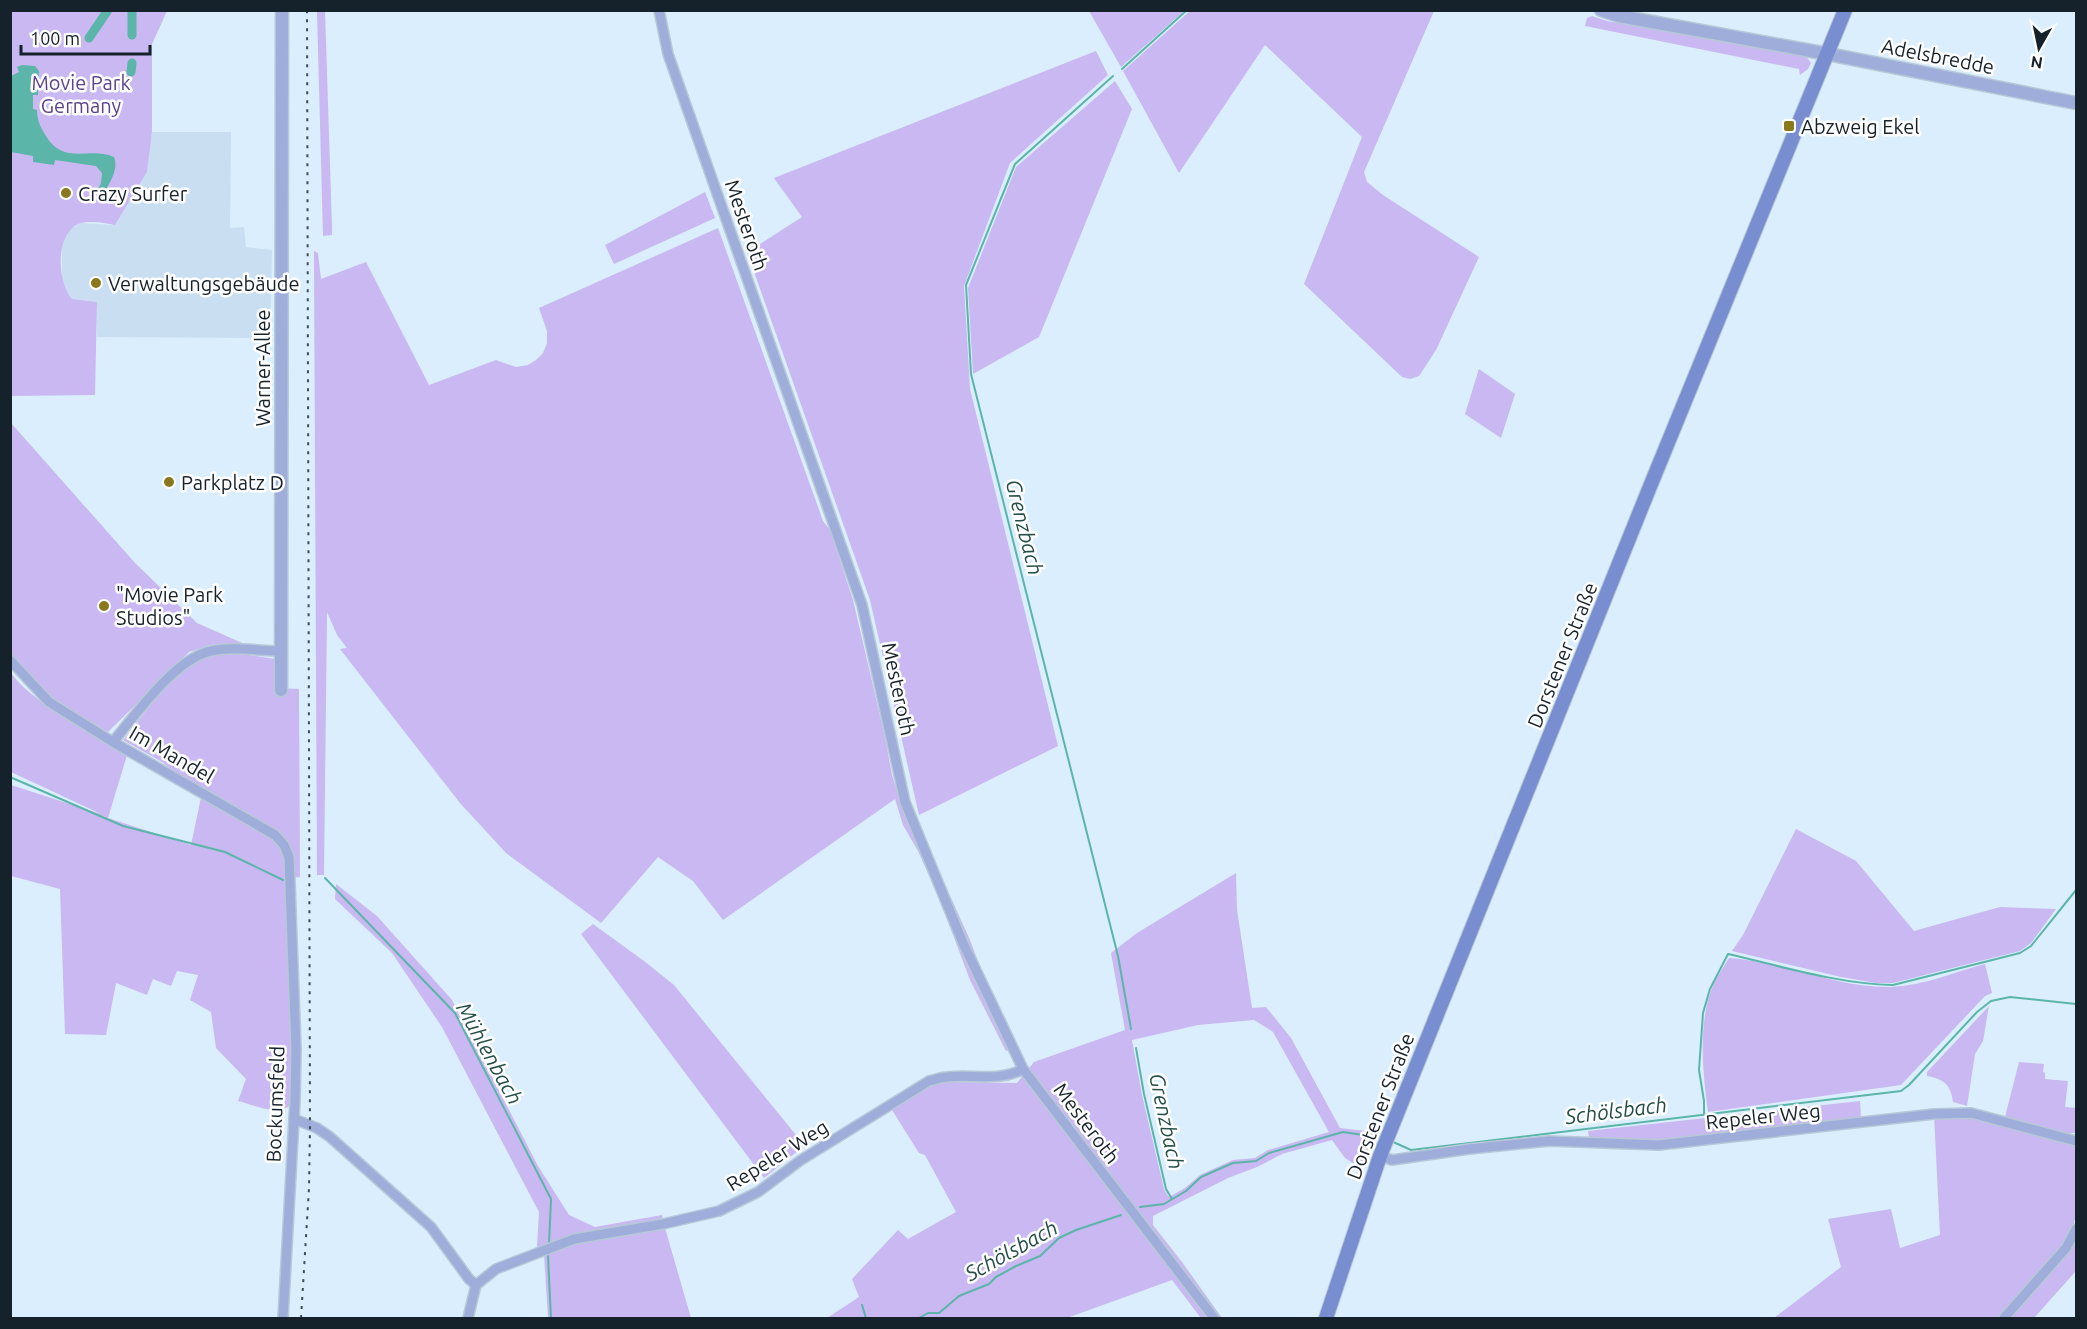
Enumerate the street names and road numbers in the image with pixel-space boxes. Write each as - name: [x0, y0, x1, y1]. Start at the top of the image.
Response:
- street label: Adelsbredde: [1880, 34, 1996, 78]
- street label: Mesteroth: [721, 177, 773, 273]
- street label: Warner-Allee: [251, 310, 274, 426]
- street label: Dorstener Straße: [1522, 579, 1602, 731]
- street label: Mesteroth: [878, 640, 920, 738]
- street label: Im Mandel: [126, 721, 218, 787]
- street label: Dorstener Straße: [1342, 1030, 1418, 1182]
- street label: Bockumsfeld: [261, 1045, 289, 1163]
- street label: Mesteroth: [1049, 1078, 1125, 1168]
- street label: Repeler Weg: [1704, 1099, 1822, 1133]
- street label: Repeler Weg: [722, 1115, 832, 1195]

